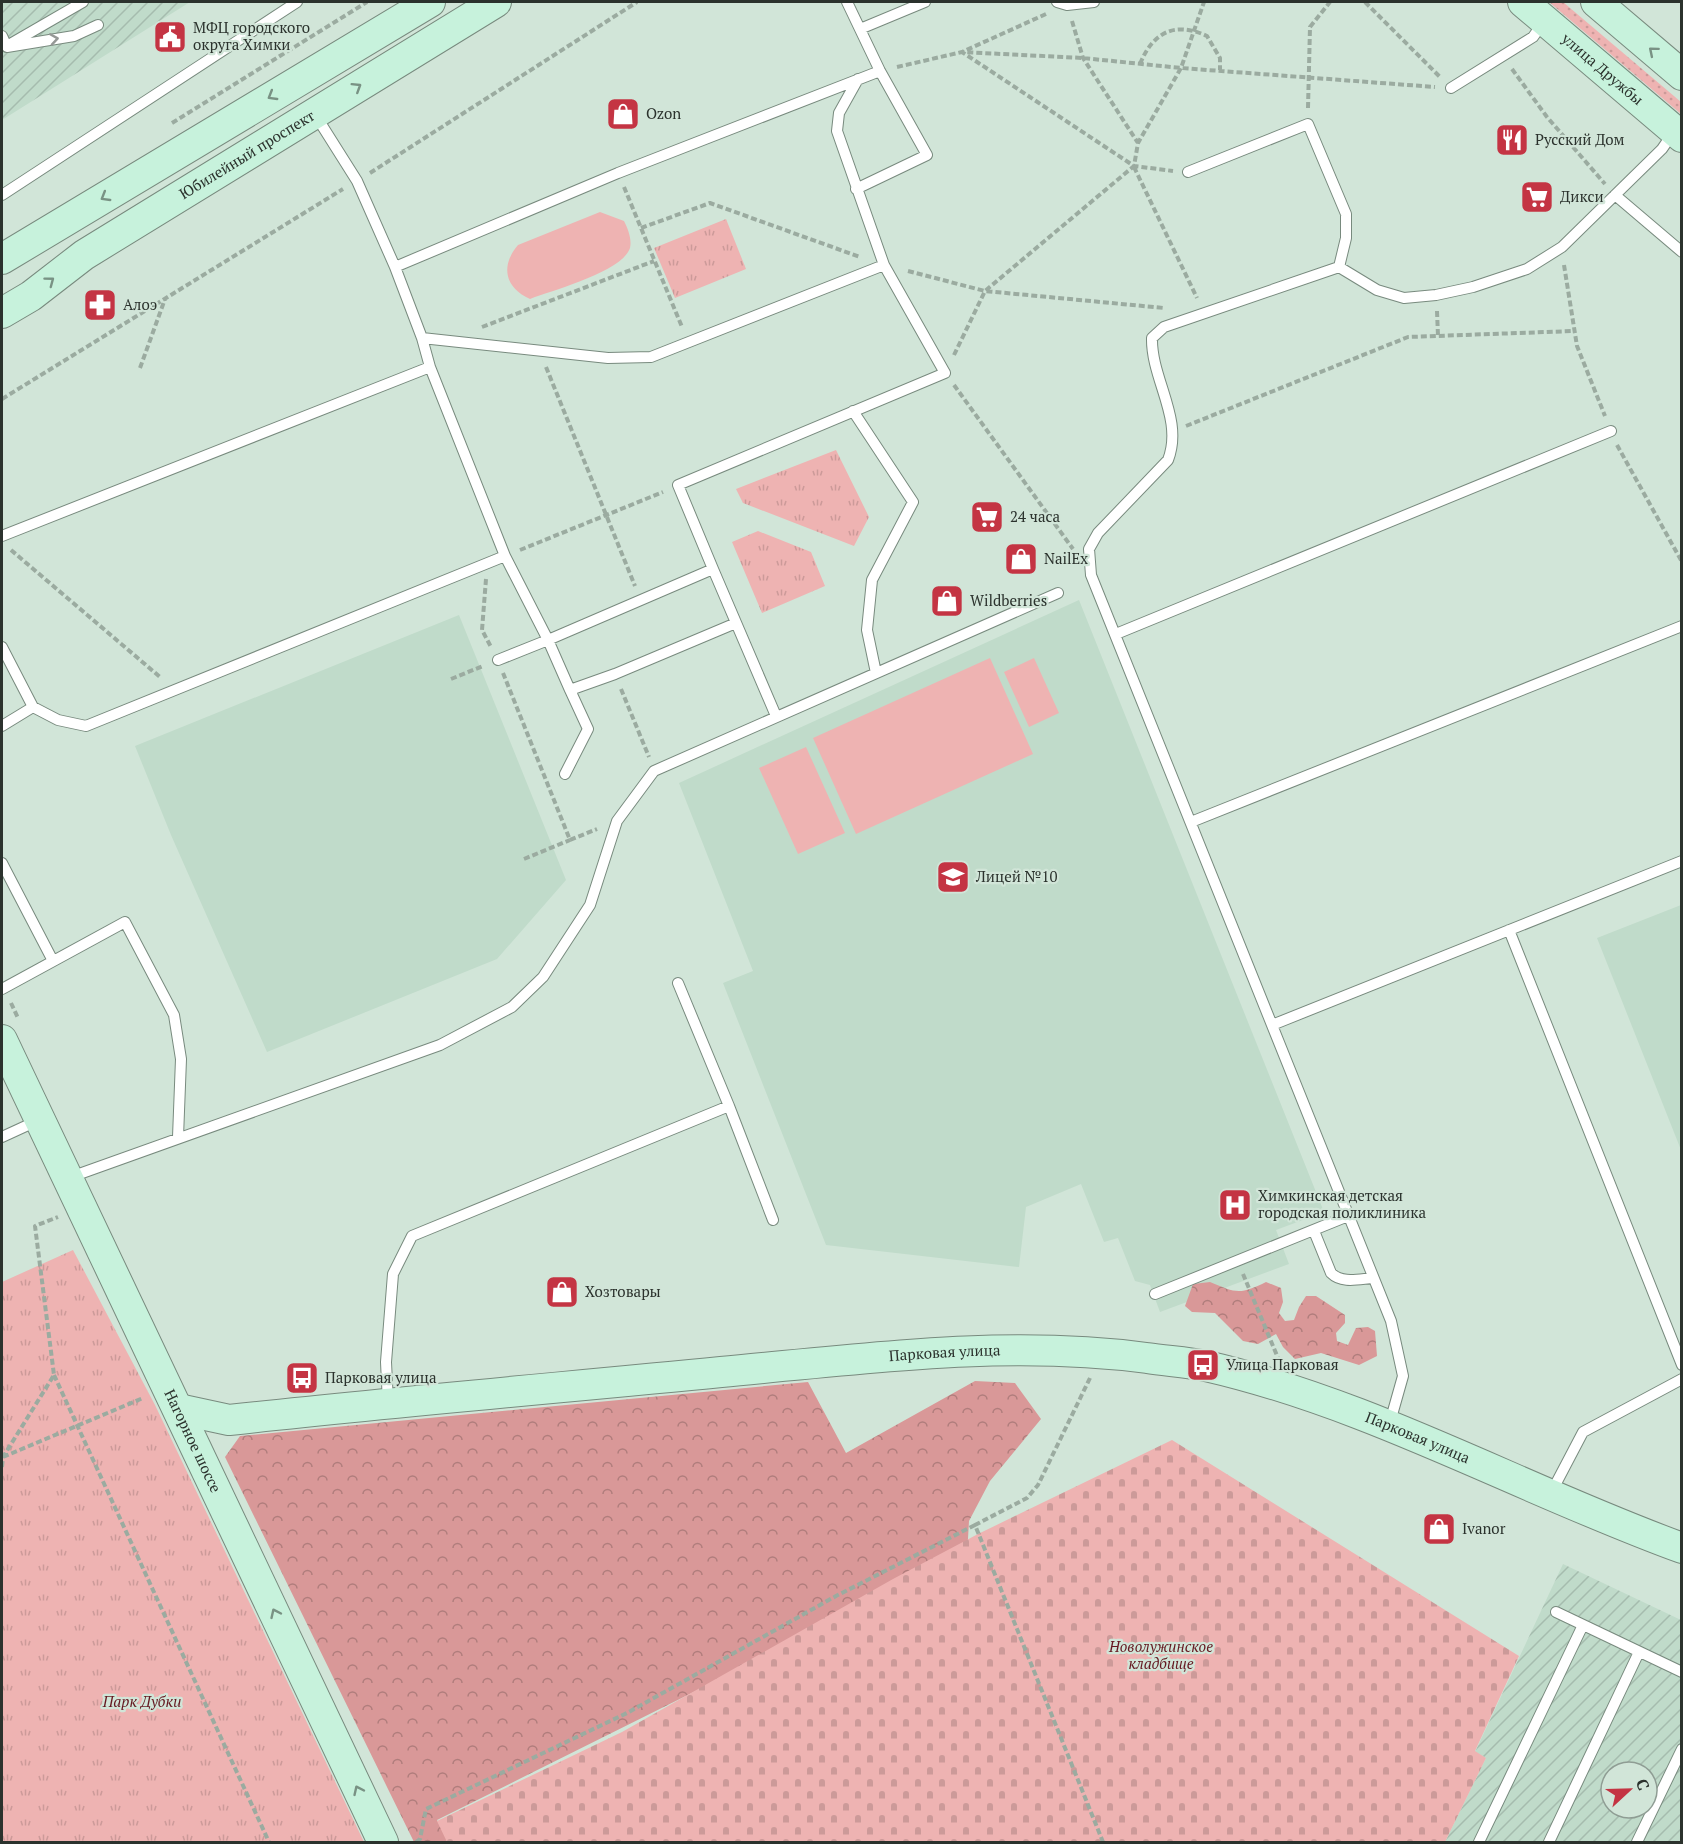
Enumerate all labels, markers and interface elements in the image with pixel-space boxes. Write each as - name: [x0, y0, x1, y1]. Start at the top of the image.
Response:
- place label: МФЦ городского округа Химки: [193, 17, 310, 54]
- public building icon: МФЦ городского округа Химки: [152, 19, 188, 55]
- street label: улица Дружбы: [1557, 27, 1648, 109]
- one-way arrow: [49, 34, 58, 46]
- one-way arrow: [1649, 47, 1660, 58]
- one-way arrow: [351, 83, 361, 95]
- one-way arrow: [268, 89, 278, 101]
- shop icon: Ozon: [605, 96, 641, 132]
- place label: Ozon: [646, 103, 681, 123]
- street label: Юбилейный проспект: [175, 105, 318, 203]
- restaurant icon: Русский Дом: [1494, 122, 1530, 158]
- place label: Русский Дом: [1535, 129, 1625, 149]
- supermarket icon: Дикси: [1519, 179, 1555, 215]
- place label: Дикси: [1560, 186, 1604, 206]
- one-way arrow: [100, 189, 111, 201]
- one-way arrow: [43, 277, 54, 288]
- pharmacy icon: Алоэ: [82, 287, 118, 323]
- place label: Алоэ: [123, 294, 157, 314]
- supermarket icon: 24 часа: [969, 499, 1005, 535]
- place label: 24 часа: [1010, 506, 1061, 526]
- shop icon: NailEx: [1003, 541, 1039, 577]
- place label: NailEx: [1044, 548, 1088, 568]
- shop icon: Wildberries: [929, 583, 965, 619]
- place label: Wildberries: [970, 590, 1047, 610]
- school or university icon: Лицей №10: [935, 859, 971, 895]
- place label: Лицей №10: [975, 866, 1057, 886]
- place label: Химкинская детская городская поликлиника: [1258, 1185, 1426, 1222]
- hospital icon: Химкинская детская городская поликлиника: [1217, 1187, 1253, 1223]
- shop icon: Хозтовары: [544, 1274, 580, 1310]
- place label: Хозтовары: [585, 1281, 661, 1301]
- street label: Парковая улица: [888, 1339, 1001, 1365]
- bus stop icon: Улица Парковая: [1185, 1347, 1221, 1383]
- place label: Улица Парковая: [1226, 1354, 1339, 1374]
- bus stop icon: Парковая улица: [284, 1360, 320, 1396]
- place label: Парковая улица: [325, 1367, 437, 1387]
- street label: Нагорное шоссе: [160, 1386, 227, 1496]
- street label: Парковая улица: [1363, 1406, 1474, 1468]
- shop icon: Ivanor: [1421, 1511, 1457, 1547]
- place label: Ivanor: [1462, 1518, 1506, 1538]
- one-way arrow: [271, 1609, 283, 1620]
- park label: Новолужинское кладбище: [1108, 1636, 1213, 1673]
- park label: Парк Дубки: [102, 1691, 181, 1711]
- north arrow: [1599, 1760, 1659, 1820]
- text: С: [1631, 1775, 1655, 1793]
- one-way arrow: [354, 1785, 366, 1796]

